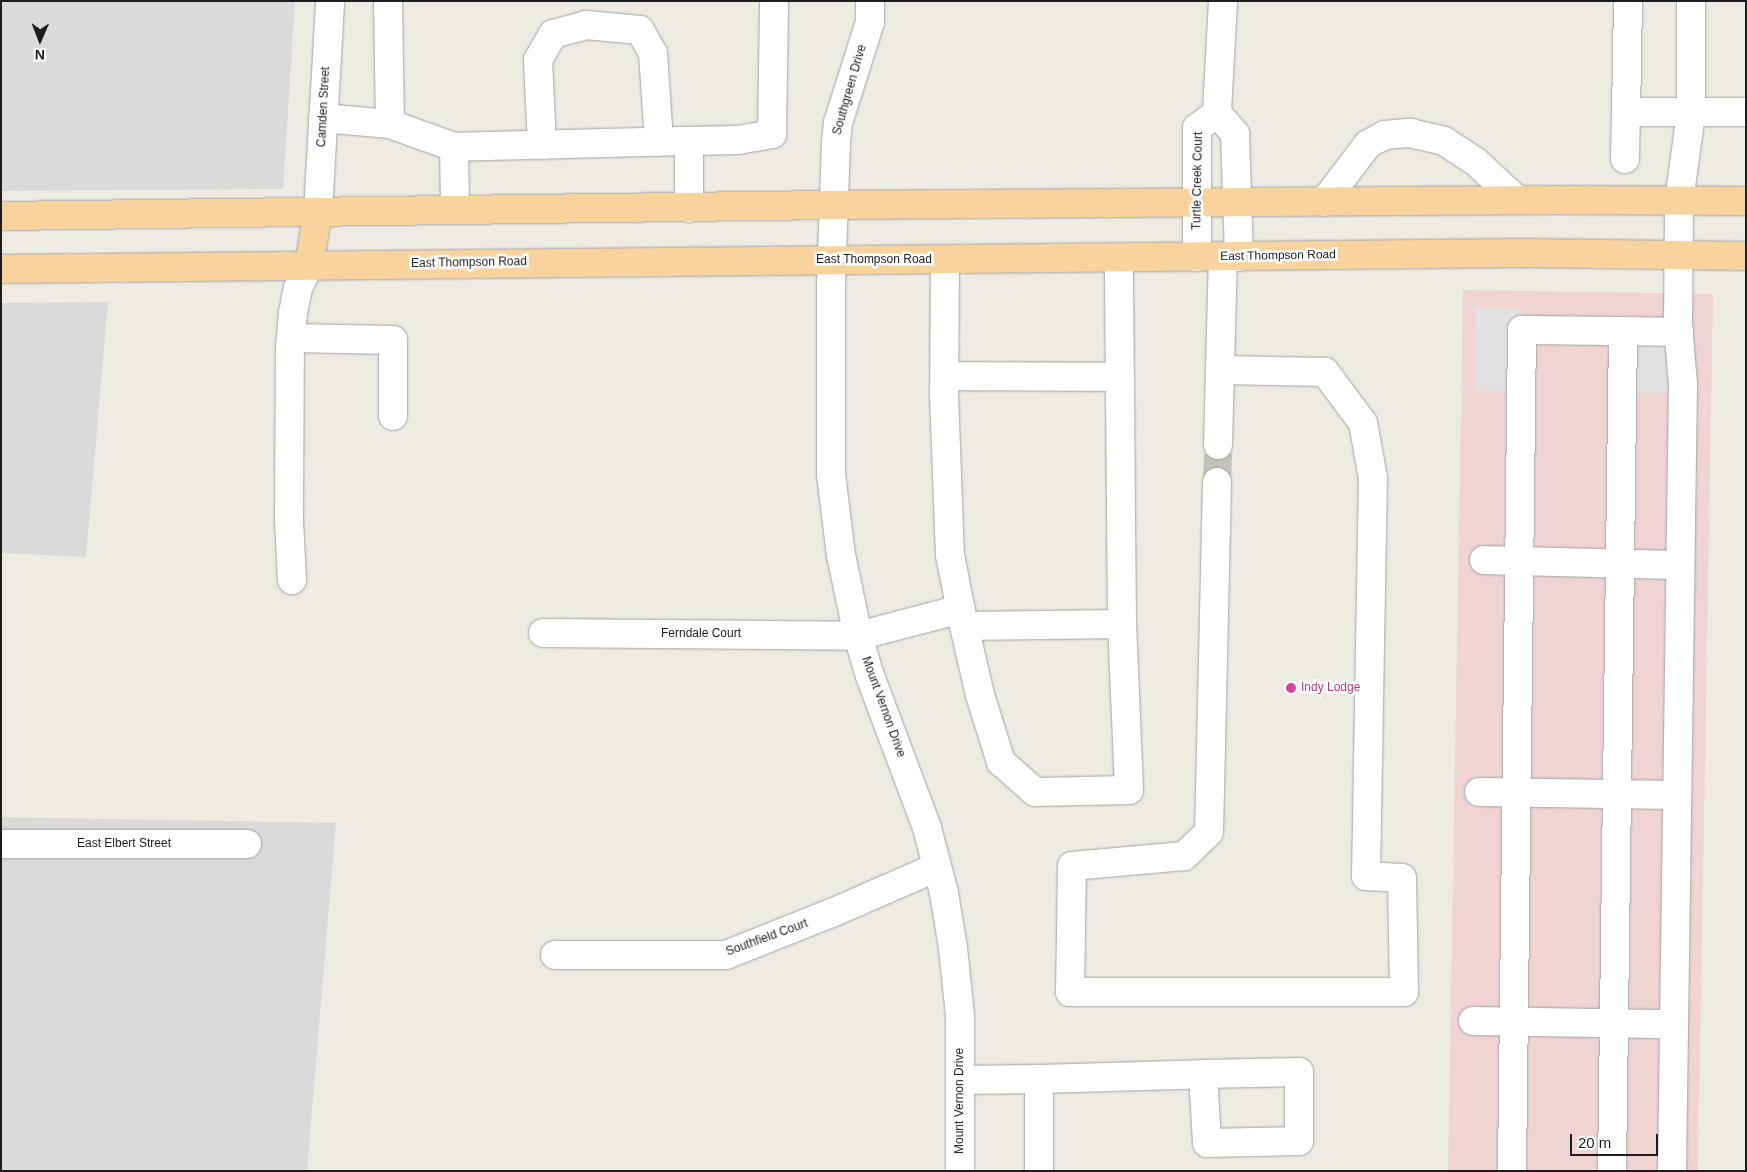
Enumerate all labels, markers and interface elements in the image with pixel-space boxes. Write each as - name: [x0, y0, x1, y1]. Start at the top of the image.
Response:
- north arrow: [15, 15, 65, 65]
- street label: Southgreen Drive: [830, 43, 870, 137]
- text: N: [35, 47, 45, 63]
- street label: Camden Street: [315, 66, 333, 148]
- street label: Turtle Creek Court: [1190, 132, 1206, 230]
- street label: East Thompson Road: [1220, 248, 1336, 264]
- street label: East Thompson Road: [816, 253, 932, 267]
- street label: East Thompson Road: [411, 255, 527, 271]
- street label: Ferndale Court: [661, 627, 741, 641]
- street label: Mount Vernon Drive: [858, 655, 908, 759]
- place label: Indy Lodge: [1301, 681, 1360, 695]
- marker: Indy Lodge: [1285, 682, 1297, 694]
- street label: East Elbert Street: [77, 837, 171, 851]
- street label: Southfield Court: [724, 917, 810, 959]
- street label: Mount Vernon Drive: [953, 1048, 967, 1154]
- scale bar: [1572, 1124, 1660, 1156]
- text: 20 m: [1578, 1134, 1611, 1151]

